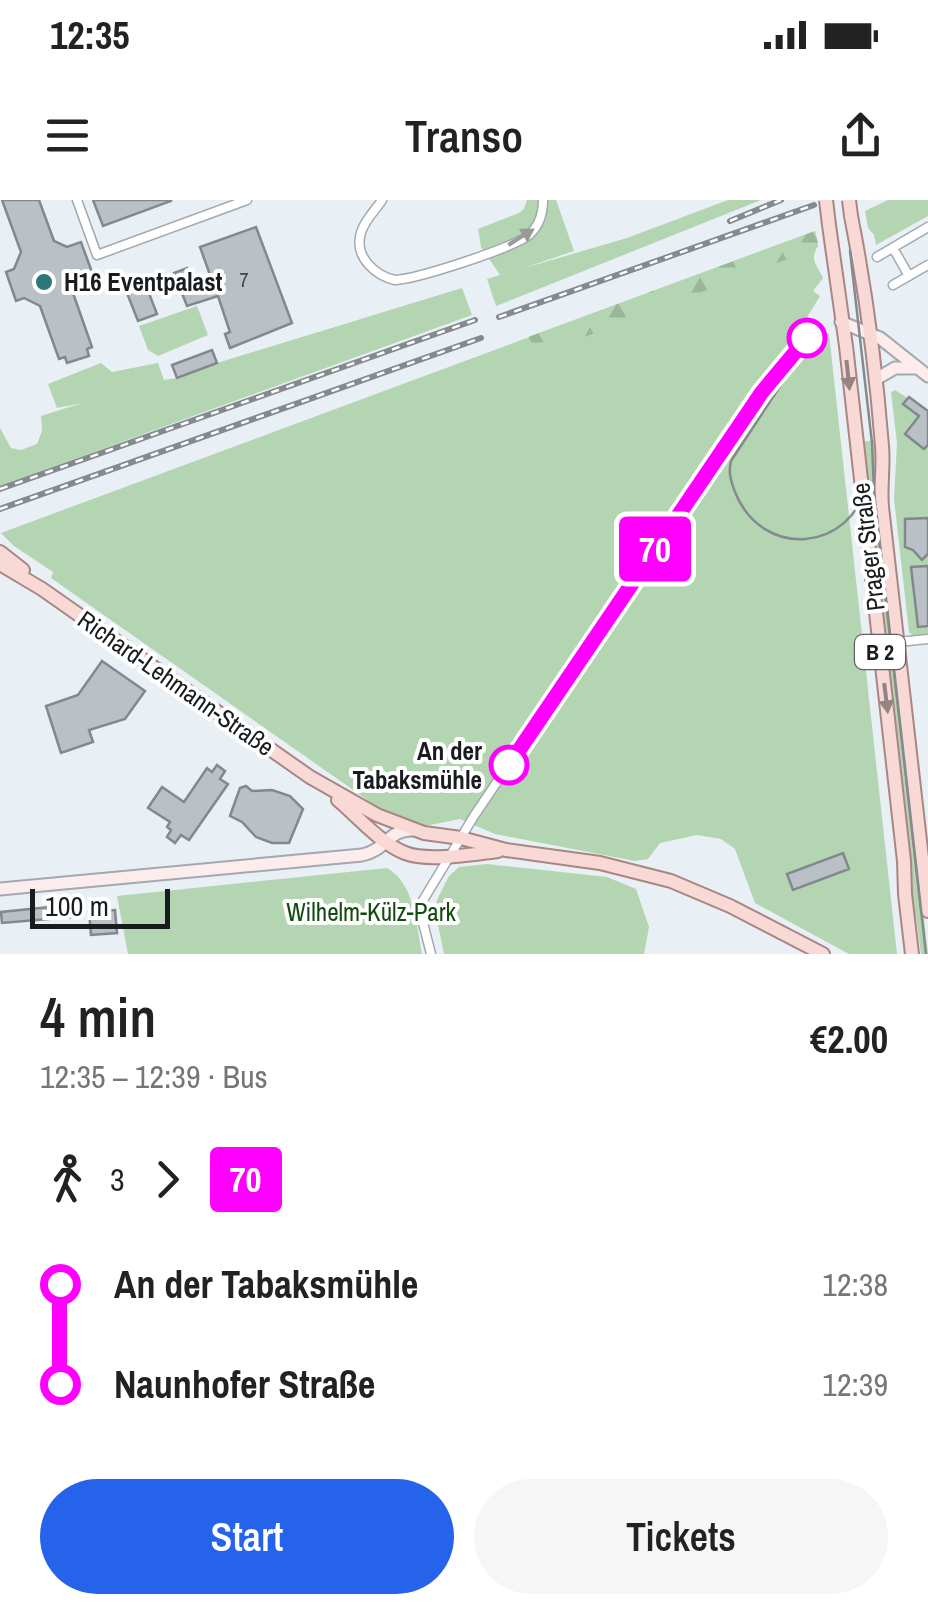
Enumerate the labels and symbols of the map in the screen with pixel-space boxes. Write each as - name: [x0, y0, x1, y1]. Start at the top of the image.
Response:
- one-way arrow: [507, 229, 535, 246]
- place label: H16 Eventpalast: [64, 265, 223, 299]
- house number: 7: [239, 266, 249, 293]
- marker: H16 Eventpalast: [33, 271, 55, 293]
- unlabelled marker: [788, 319, 826, 357]
- one-way arrow: [840, 359, 856, 391]
- street label: Prager Straße: [843, 481, 893, 613]
- line badge: 70: [610, 516, 700, 582]
- street label: Richard-Lehmann-Straße: [71, 602, 281, 764]
- road number: B 2: [855, 635, 905, 669]
- one-way arrow: [878, 683, 894, 714]
- place label: An der Tabaksmühle: [352, 734, 482, 797]
- marker: An der Tabaksmühle: [490, 746, 528, 784]
- scale bar: [30, 884, 170, 928]
- park label: Wilhelm-Külz-Park: [286, 895, 457, 929]

